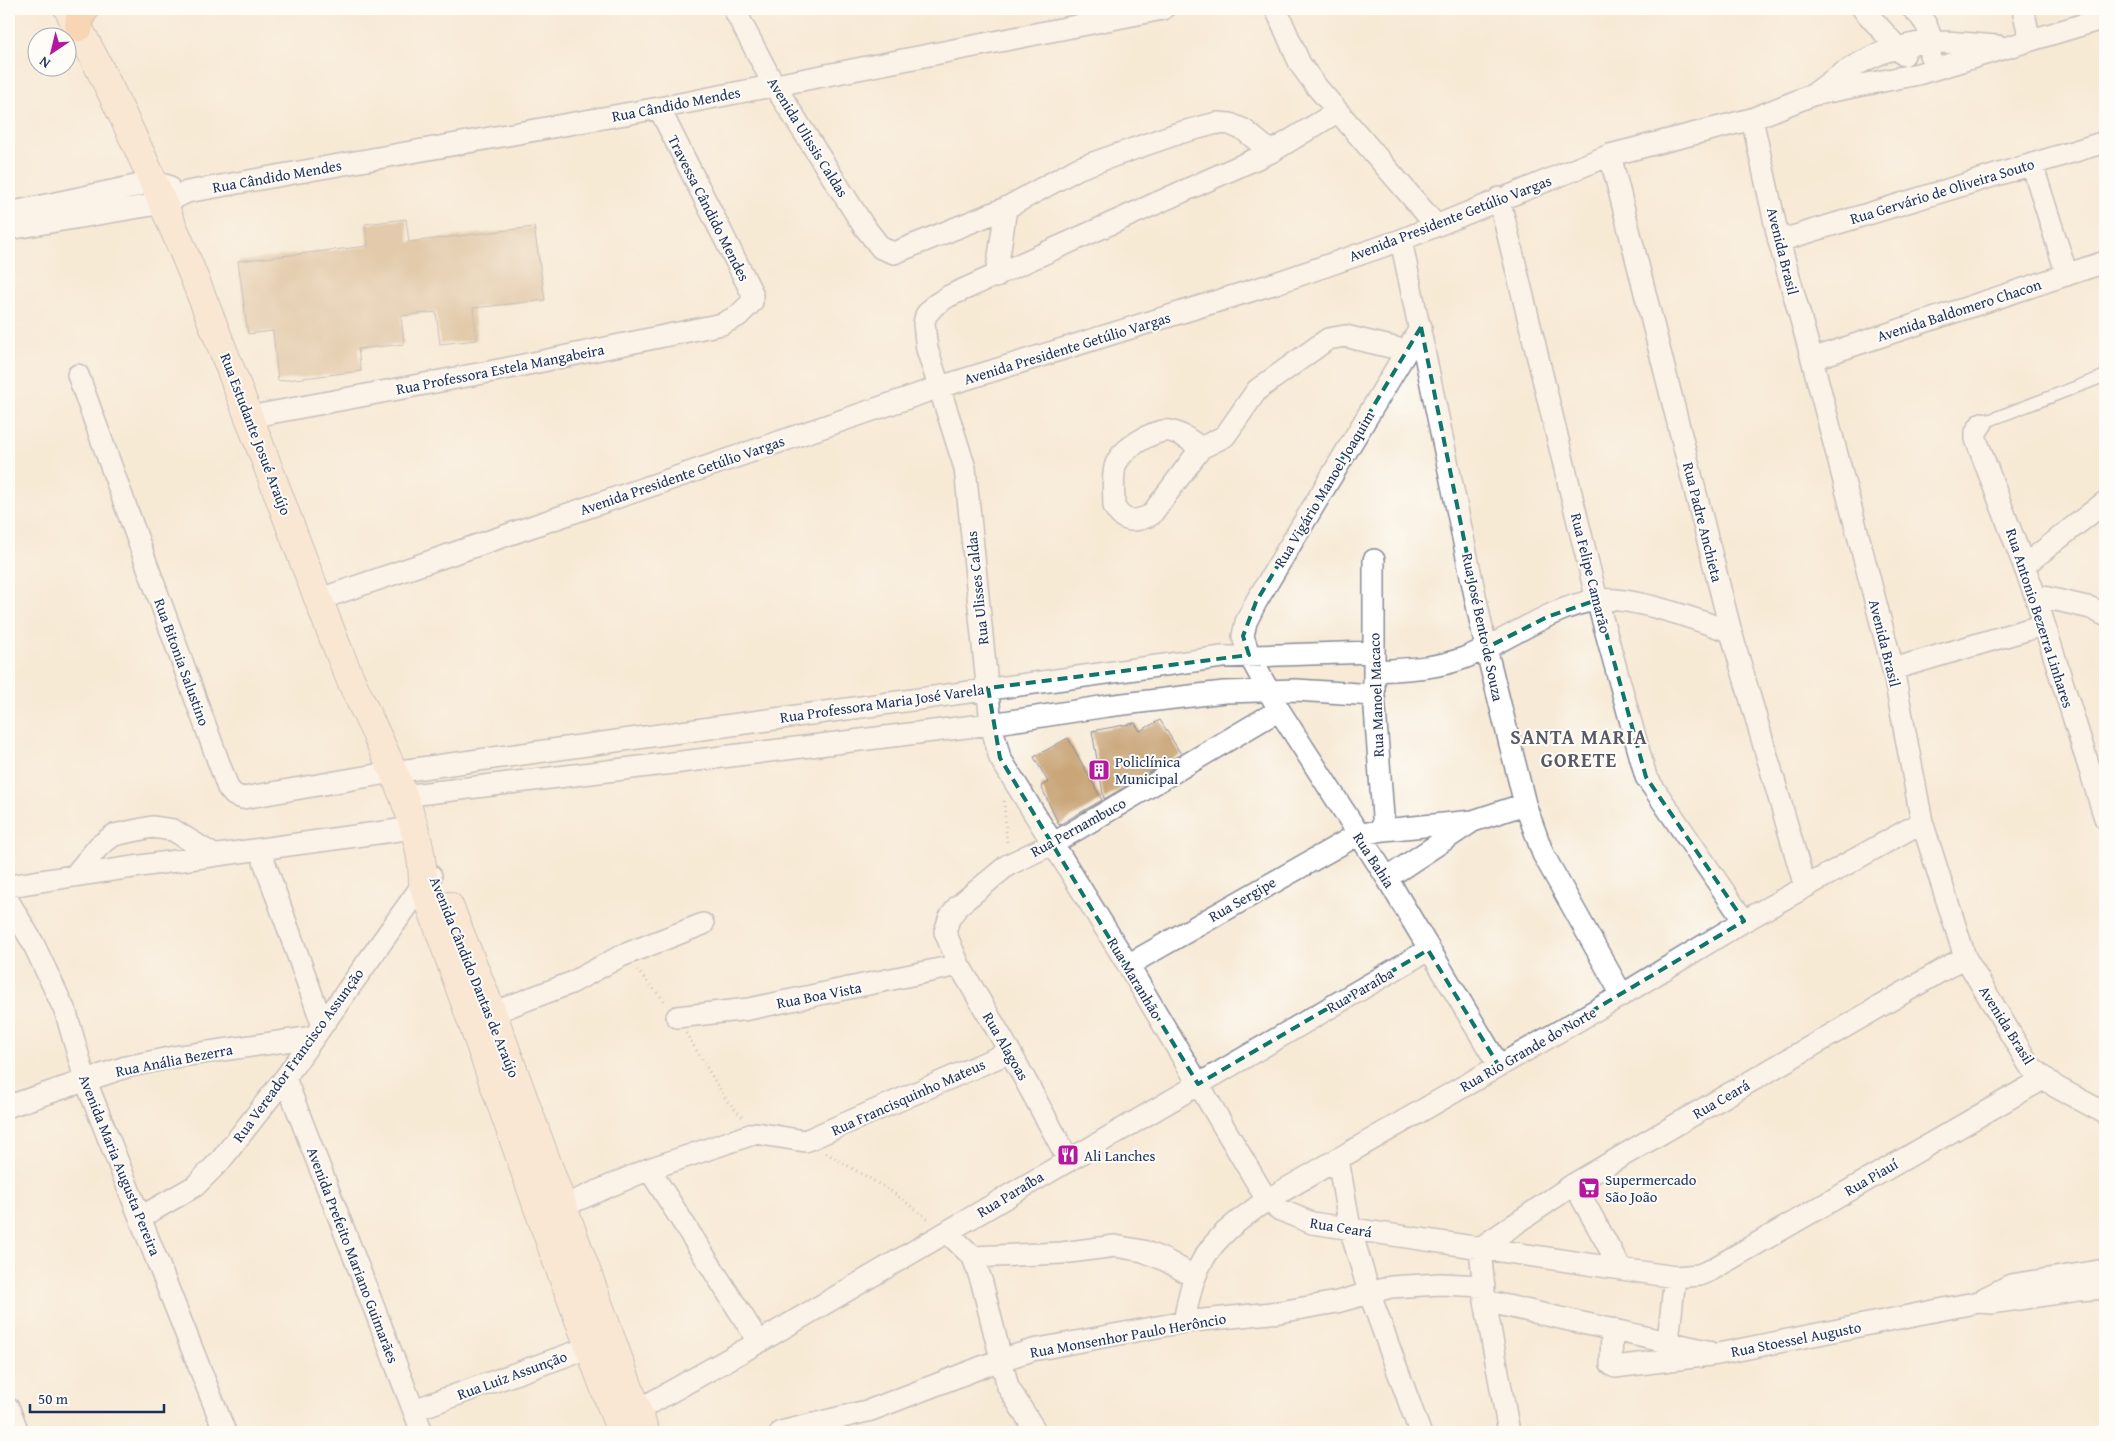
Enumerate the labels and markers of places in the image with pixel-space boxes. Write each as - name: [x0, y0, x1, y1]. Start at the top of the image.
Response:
- place label: Policlínica Municipal: [1115, 751, 1180, 789]
- building icon: Policlínica Municipal: [1087, 758, 1111, 782]
- restaurant icon: Ali Lanches: [1056, 1143, 1080, 1167]
- place label: Ali Lanches: [1084, 1145, 1156, 1166]
- place label: Supermercado São João: [1605, 1169, 1697, 1207]
- supermarket icon: Supermercado São João: [1577, 1176, 1601, 1200]

